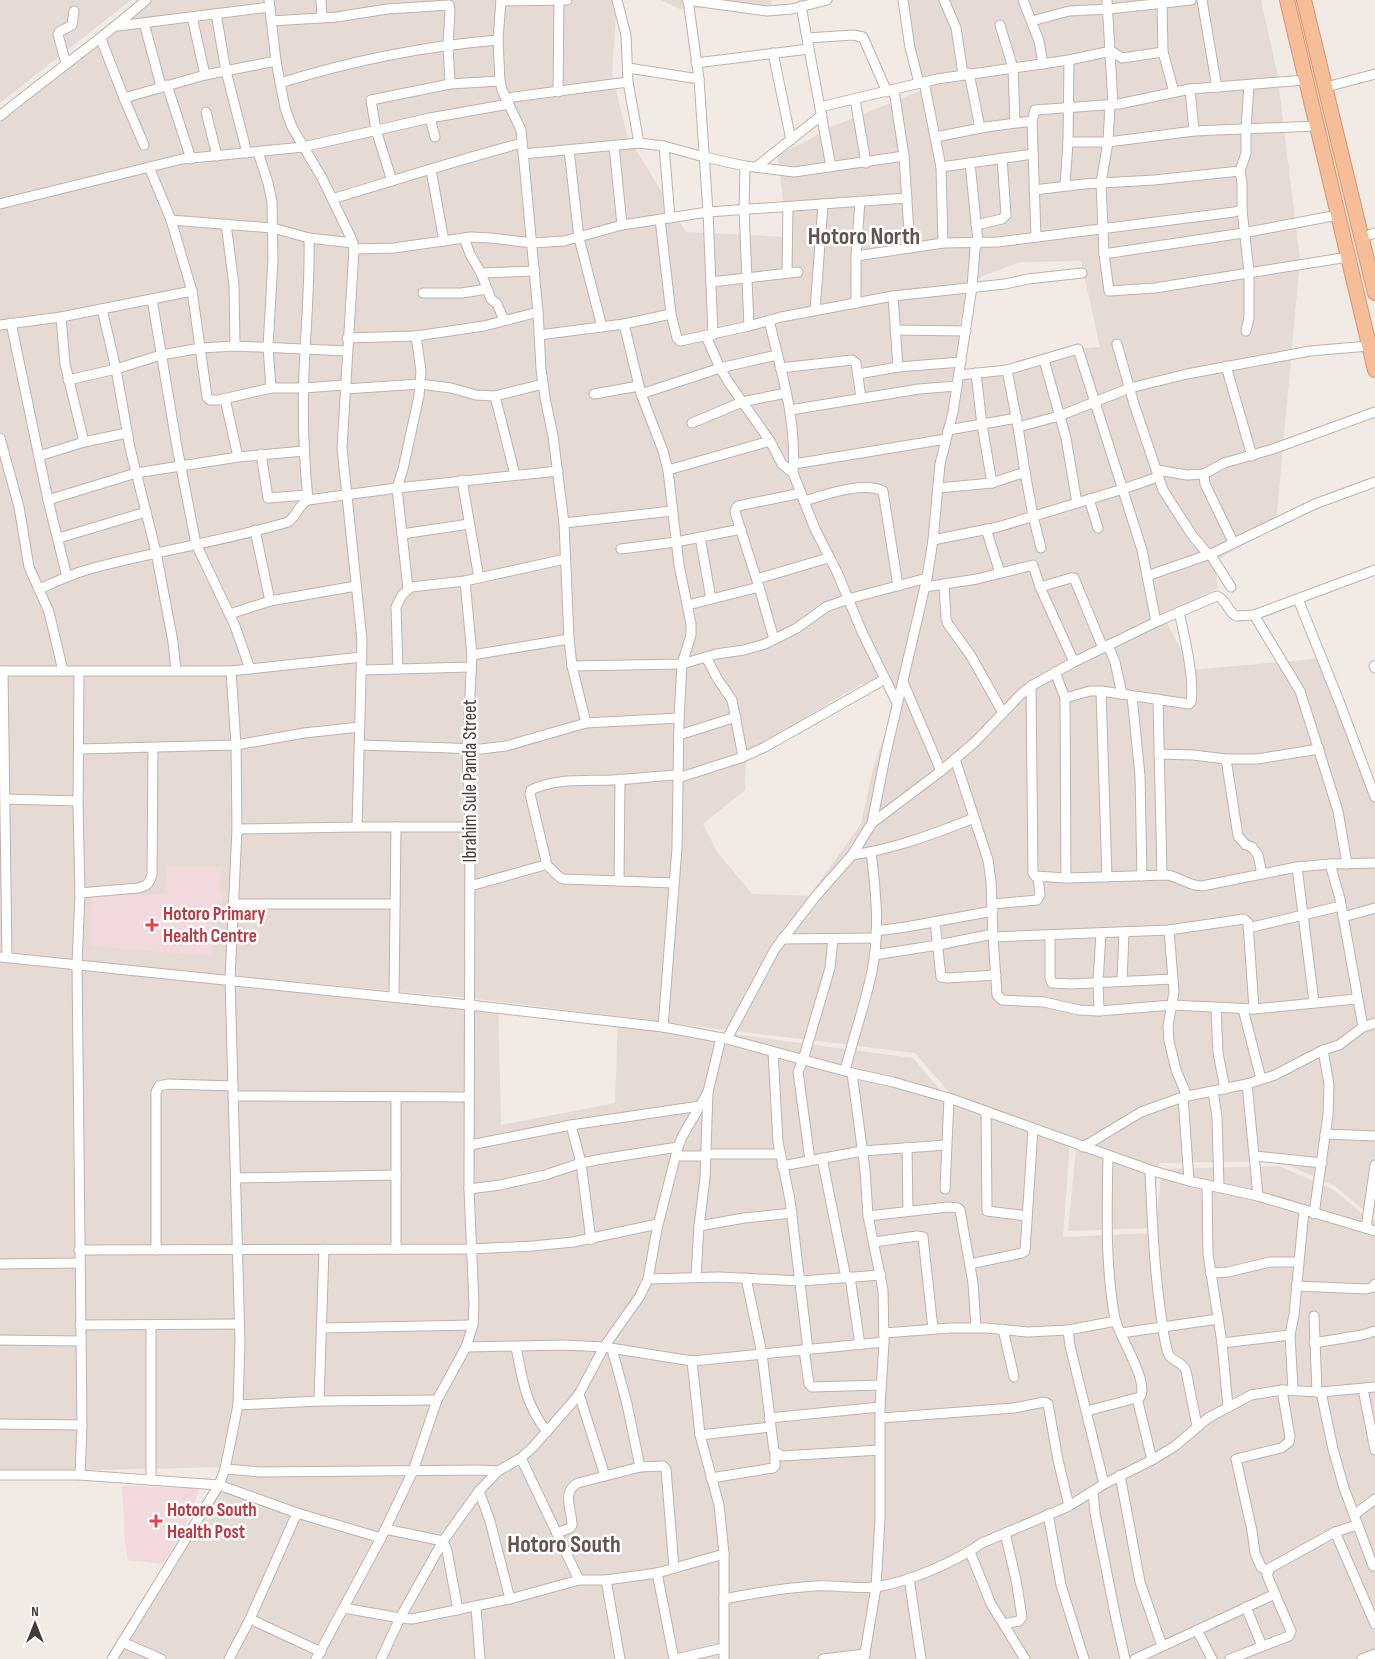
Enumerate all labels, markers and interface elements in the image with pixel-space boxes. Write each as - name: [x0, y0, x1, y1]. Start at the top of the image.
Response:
- district label: Hotoro North: [808, 222, 920, 251]
- street label: Ibrahim Sule Panda Street: [459, 699, 482, 862]
- place label: Hotoro Primary Health Centre: [163, 903, 265, 948]
- marker: Hotoro Primary Health Centre: [145, 918, 159, 932]
- place label: Hotoro South Health Post: [167, 1499, 257, 1544]
- marker: Hotoro South Health Post: [149, 1514, 163, 1528]
- district label: Hotoro South: [507, 1530, 621, 1559]
- north arrow: [10, 1599, 60, 1649]
- text: N: [31, 1603, 39, 1620]

